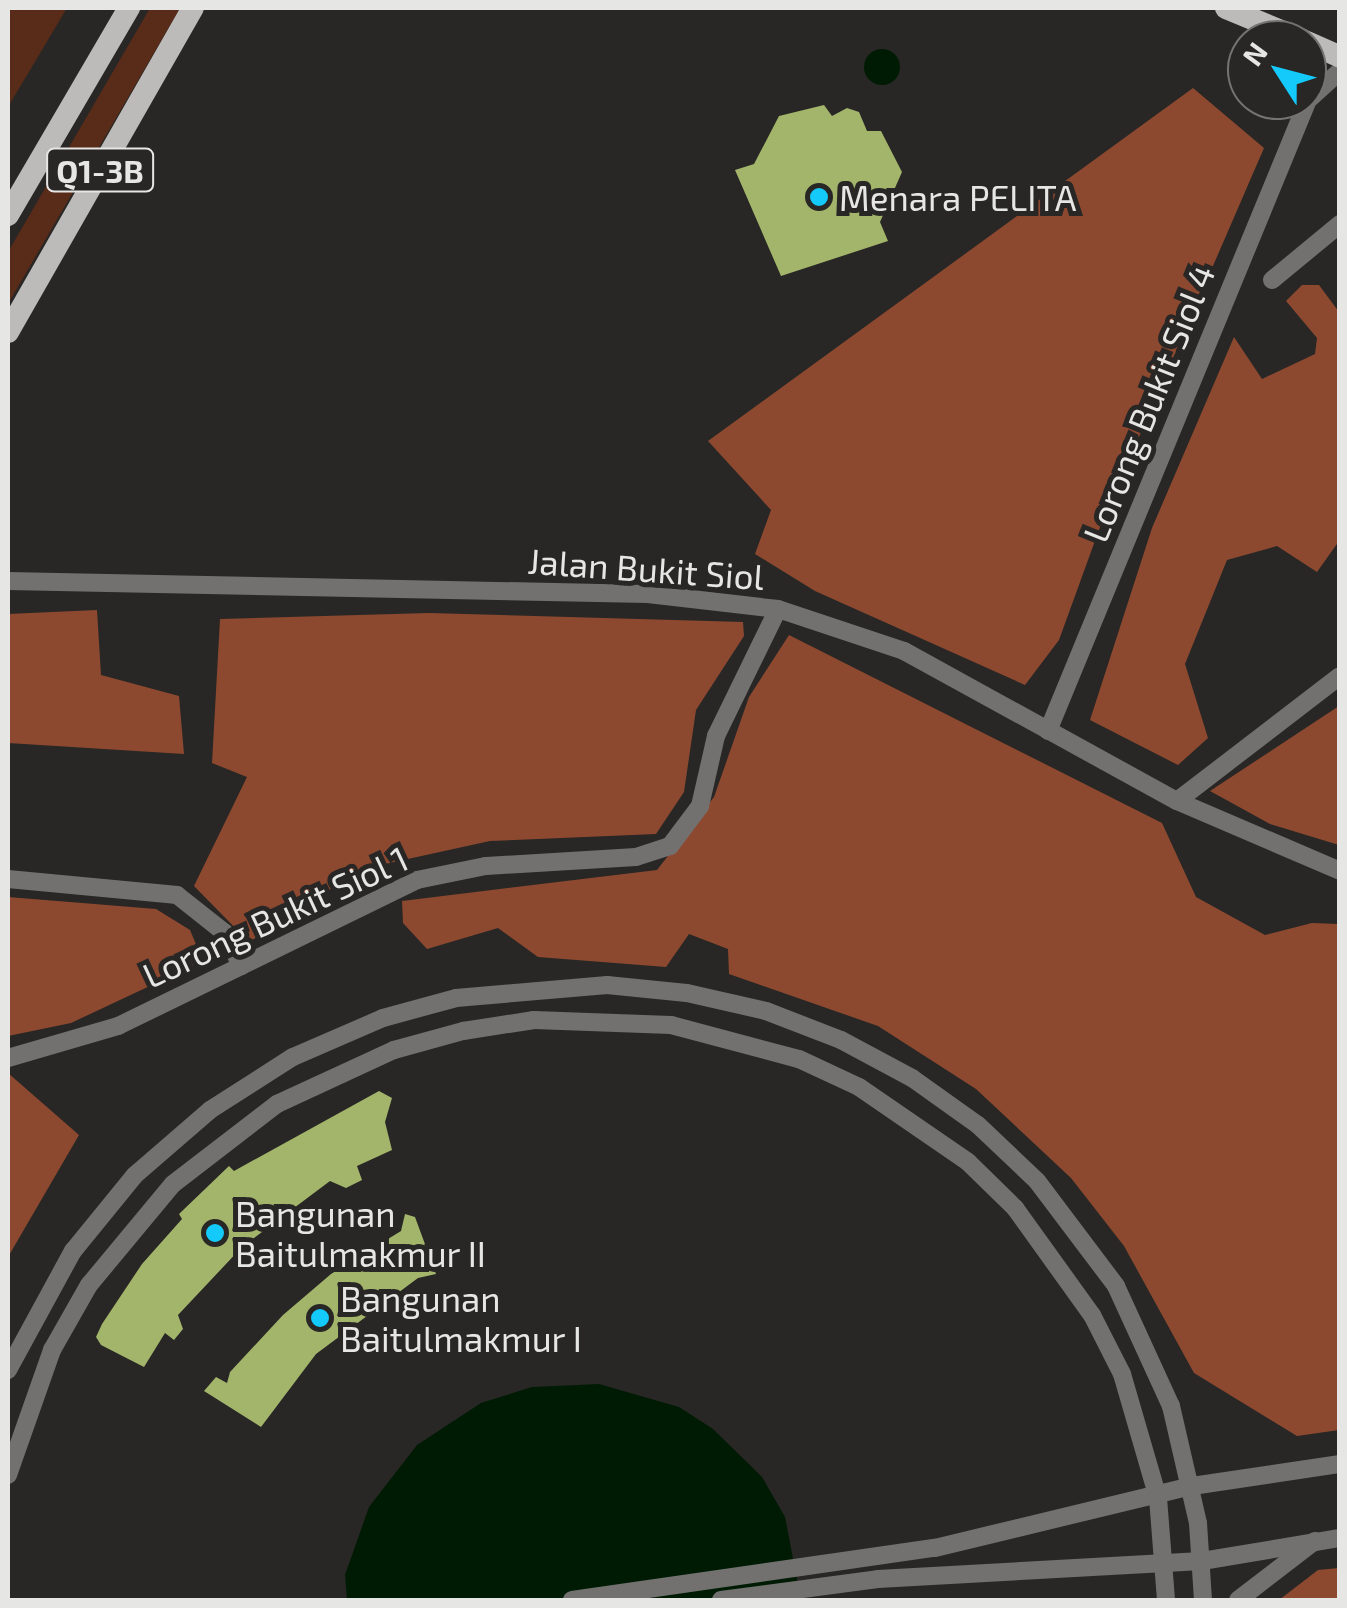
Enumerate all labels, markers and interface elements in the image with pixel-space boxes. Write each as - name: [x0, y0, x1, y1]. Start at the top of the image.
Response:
- north arrow: [1227, 20, 1327, 120]
- text: N: [1235, 35, 1274, 72]
- road number: Q1-3B: [45, 143, 155, 197]
- place label: Menara PELITA: [839, 176, 1077, 218]
- marker: Menara PELITA: [808, 186, 830, 208]
- street label: Lorong Bukit Siol 4: [1073, 258, 1223, 548]
- street label: Jalan Bukit Siol: [526, 539, 766, 597]
- street label: Lorong Bukit Siol 1: [135, 836, 415, 996]
- place label: Bangunan Baitulmakmur II: [235, 1192, 487, 1274]
- marker: Bangunan Baitulmakmur II: [204, 1222, 226, 1244]
- place label: Bangunan Baitulmakmur I: [340, 1277, 583, 1359]
- marker: Bangunan Baitulmakmur I: [309, 1307, 331, 1329]

